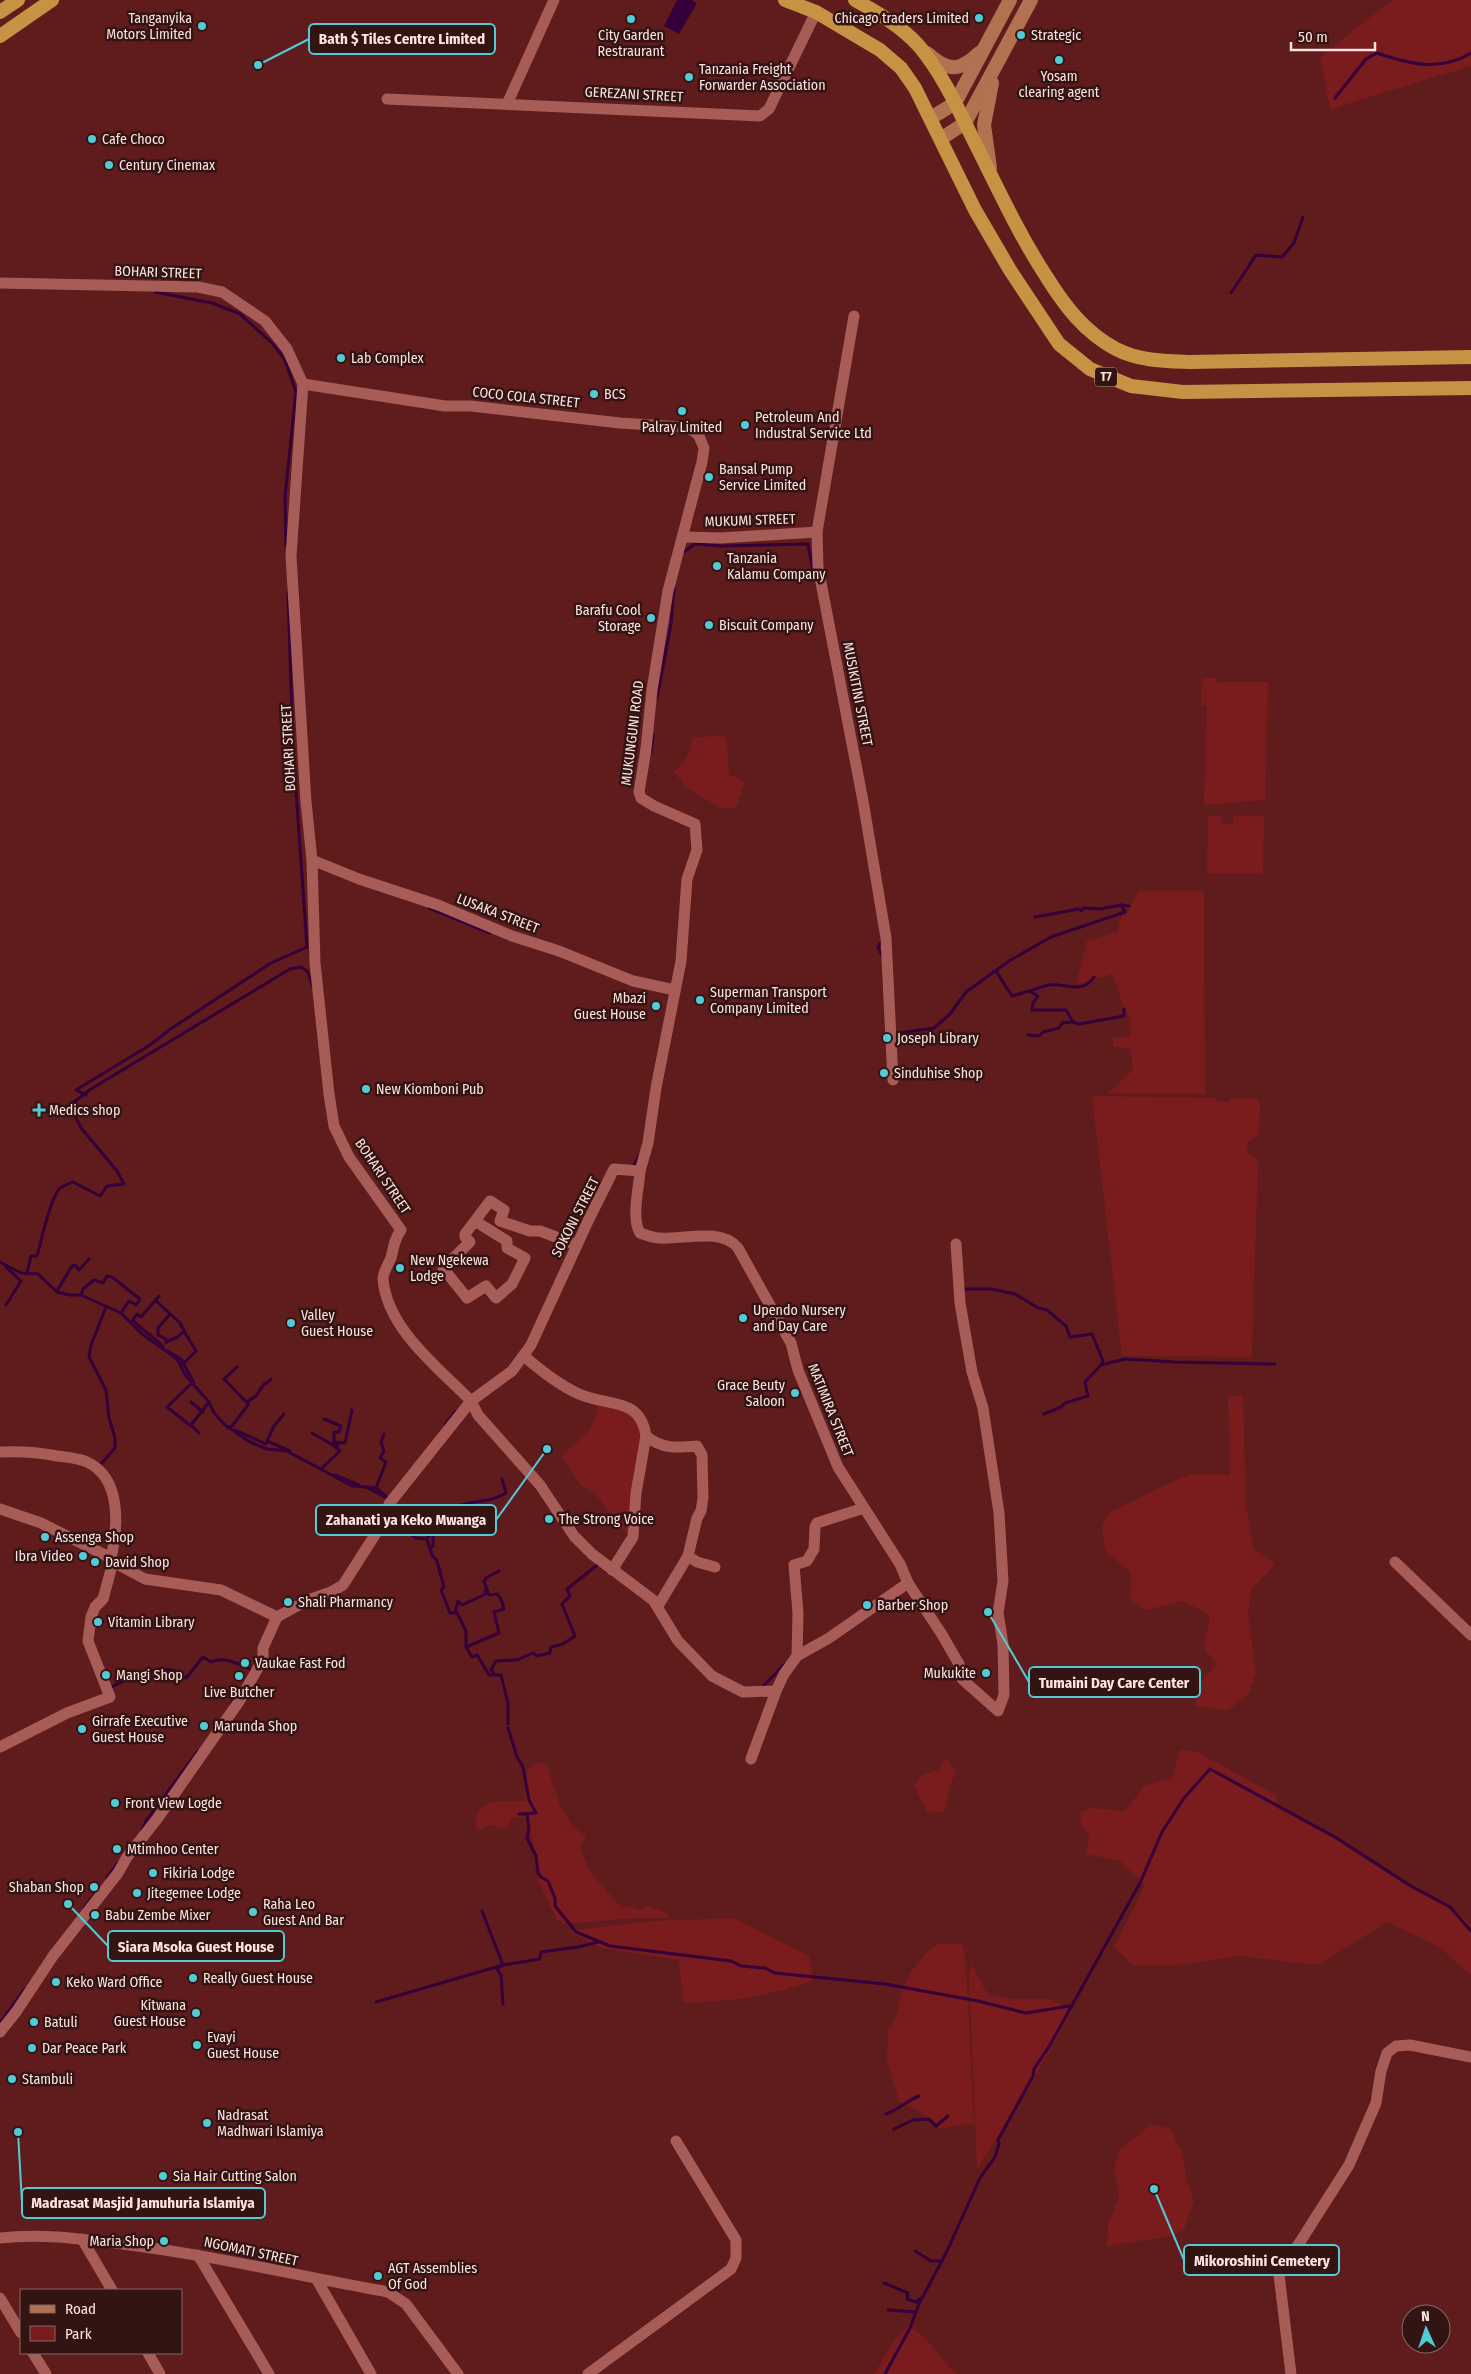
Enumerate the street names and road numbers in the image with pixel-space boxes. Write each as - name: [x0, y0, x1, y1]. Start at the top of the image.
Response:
- street label: GEREZANI STREET: [584, 83, 684, 106]
- street label: BOHARI STREET: [114, 262, 202, 283]
- road number: T7: [1095, 368, 1117, 387]
- street label: COCO COLA STREET: [472, 383, 581, 412]
- street label: MUKUMI STREET: [704, 510, 796, 531]
- street label: MUSIKITINI STREET: [839, 641, 876, 748]
- street label: MUKUNGUNI ROAD: [618, 680, 647, 787]
- street label: BOHARI STREET: [278, 703, 299, 792]
- street label: LUSAKA STREET: [454, 890, 542, 937]
- street label: BOHARI STREET: [351, 1135, 414, 1218]
- street label: SOKONI STREET: [548, 1174, 603, 1260]
- street label: MATIMIRA STREET: [804, 1361, 857, 1460]
- street label: NGOMATI STREET: [202, 2233, 300, 2270]

